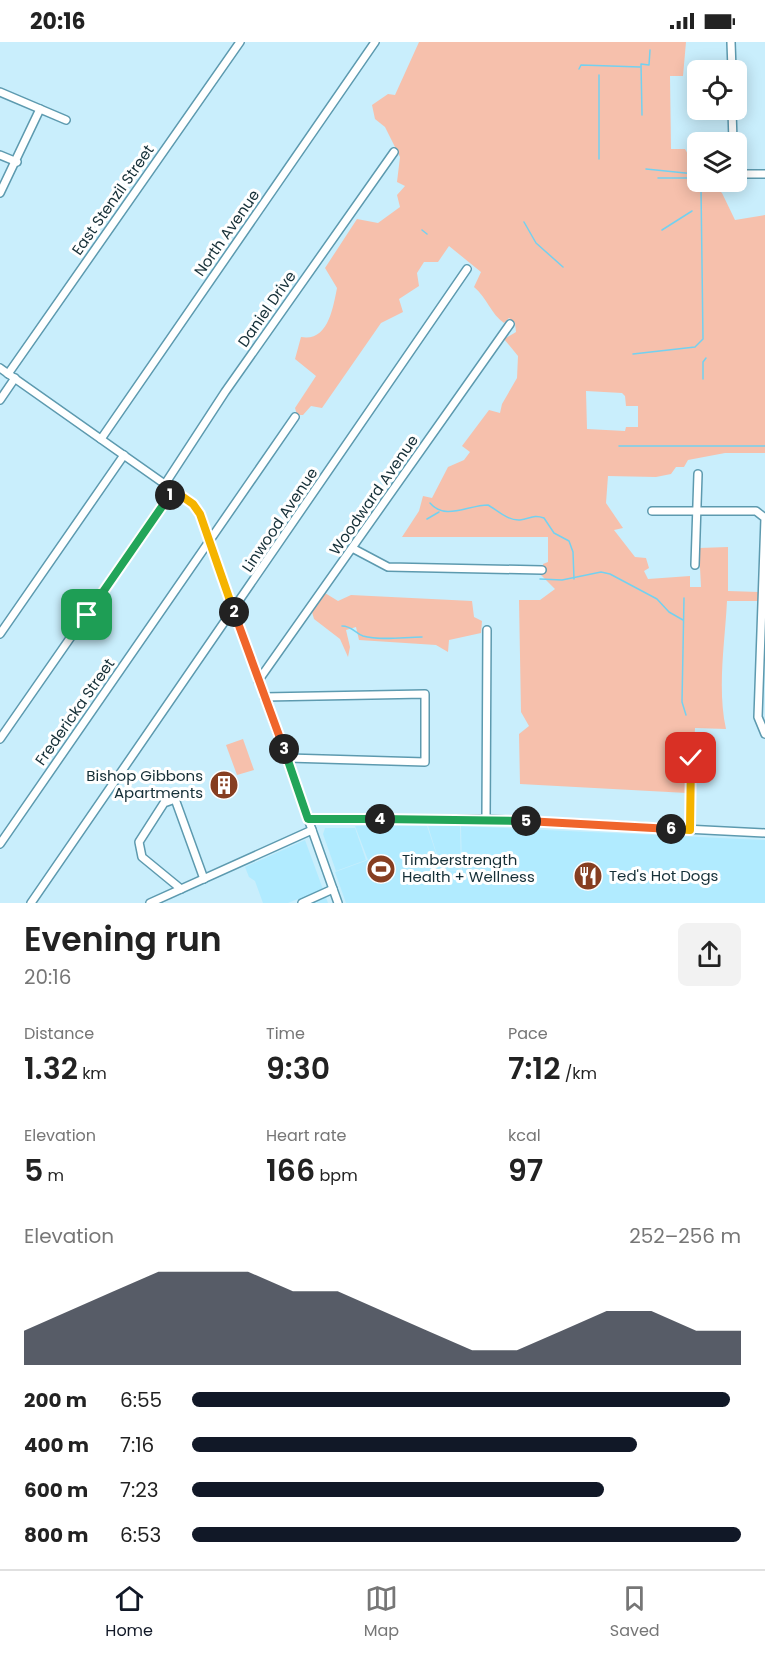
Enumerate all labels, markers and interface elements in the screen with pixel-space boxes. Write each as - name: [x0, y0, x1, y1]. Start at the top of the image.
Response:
- text: 20:16: [30, 6, 85, 37]
- map controls: [687, 60, 747, 192]
- button: locate: [687, 60, 747, 120]
- button: layers: [687, 132, 747, 192]
- street label: East Stenzil Street: [67, 140, 159, 259]
- street label: North Avenue: [189, 185, 264, 280]
- street label: Daniel Drive: [233, 266, 301, 351]
- street label: Woodward Avenue: [324, 430, 423, 559]
- street label: Linwood Avenue: [237, 463, 322, 576]
- pin: 1: [155, 480, 185, 510]
- text: 1: [167, 483, 173, 506]
- pin: [61, 589, 112, 640]
- pin: 2: [219, 597, 249, 627]
- icon: arrive: [70, 598, 103, 631]
- text: 2: [229, 600, 239, 623]
- street label: Fredericka Street: [30, 654, 119, 769]
- pin: [665, 732, 716, 783]
- pin: 3: [269, 734, 299, 764]
- text: 3: [279, 737, 289, 760]
- icon: check: [674, 741, 707, 774]
- place label: Bishop Gibbons Apartments: [86, 765, 203, 803]
- building icon: Bishop Gibbons Apartments: [208, 769, 240, 801]
- pin: 4: [365, 804, 395, 834]
- pin: 5: [511, 806, 541, 836]
- text: 4: [375, 807, 385, 830]
- text: 5: [521, 809, 531, 832]
- pin: 6: [656, 814, 686, 844]
- text: 6: [666, 817, 676, 840]
- place label: Timberstrength Health + Wellness: [402, 849, 535, 887]
- sports icon: Timberstrength Health + Wellness: [365, 853, 397, 885]
- restaurant icon: Ted's Hot Dogs: [572, 860, 604, 892]
- place label: Ted's Hot Dogs: [609, 865, 719, 886]
- text: Evening run: [24, 916, 222, 963]
- button: share: [678, 923, 741, 986]
- text: 20:16: [24, 963, 71, 991]
- text: Distance: [24, 1022, 94, 1045]
- text: Time: [266, 1022, 305, 1045]
- text: Pace: [508, 1022, 548, 1045]
- text: 1.32: [24, 1047, 78, 1090]
- text: 9:30: [266, 1047, 330, 1090]
- text: 7:12: [508, 1047, 560, 1090]
- text: km: [78, 1062, 107, 1085]
- text: /km: [560, 1062, 597, 1085]
- text: Elevation: [24, 1124, 96, 1147]
- text: Heart rate: [266, 1124, 346, 1147]
- text: kcal: [508, 1124, 541, 1147]
- text: 5: [24, 1149, 43, 1192]
- text: 166: [266, 1149, 315, 1192]
- text: 97: [508, 1149, 543, 1192]
- text: m: [43, 1164, 64, 1187]
- text: bpm: [315, 1164, 358, 1187]
- text: Elevation: [24, 1222, 114, 1250]
- text: 252–256 m: [629, 1222, 741, 1250]
- text: 200 m: [24, 1386, 87, 1414]
- text: 6:55: [120, 1386, 162, 1414]
- text: 400 m: [24, 1431, 89, 1459]
- text: 7:16: [120, 1431, 154, 1459]
- text: 600 m: [24, 1476, 88, 1504]
- text: 7:23: [120, 1476, 158, 1504]
- text: 800 m: [24, 1521, 88, 1549]
- text: 6:53: [120, 1521, 161, 1549]
- tab: Home: [105, 1582, 153, 1643]
- tab: Map: [364, 1582, 399, 1643]
- tab: Saved: [610, 1582, 660, 1643]

